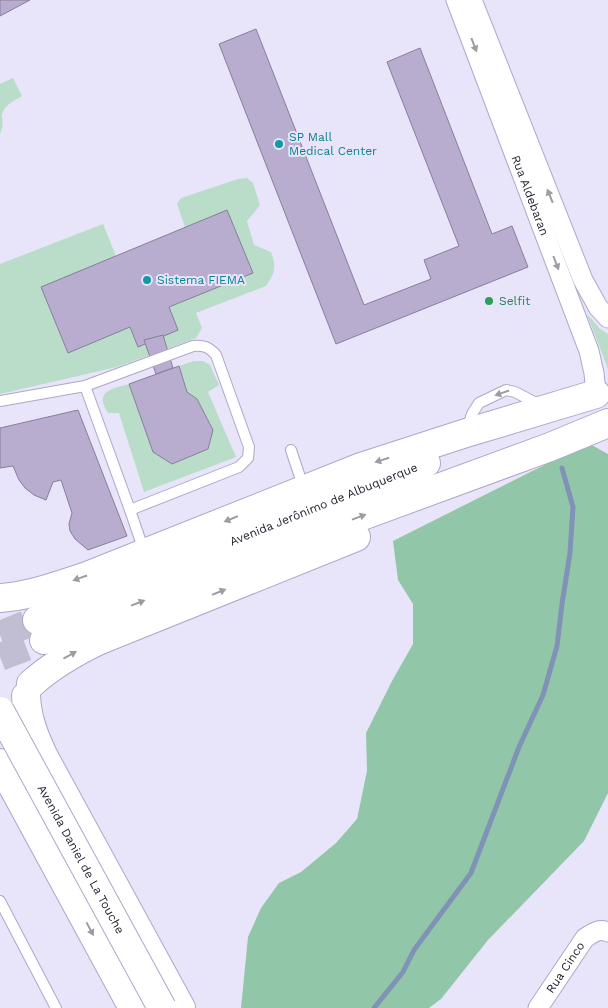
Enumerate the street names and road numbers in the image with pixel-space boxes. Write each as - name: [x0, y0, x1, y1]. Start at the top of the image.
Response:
- street label: Rua Aldebaran: [508, 153, 552, 238]
- street label: Avenida Jerônimo de Albuquerque: [228, 460, 420, 549]
- street label: Avenida Daniel de La Touche: [35, 782, 127, 936]
- street label: Rua Cinco: [543, 939, 587, 996]

